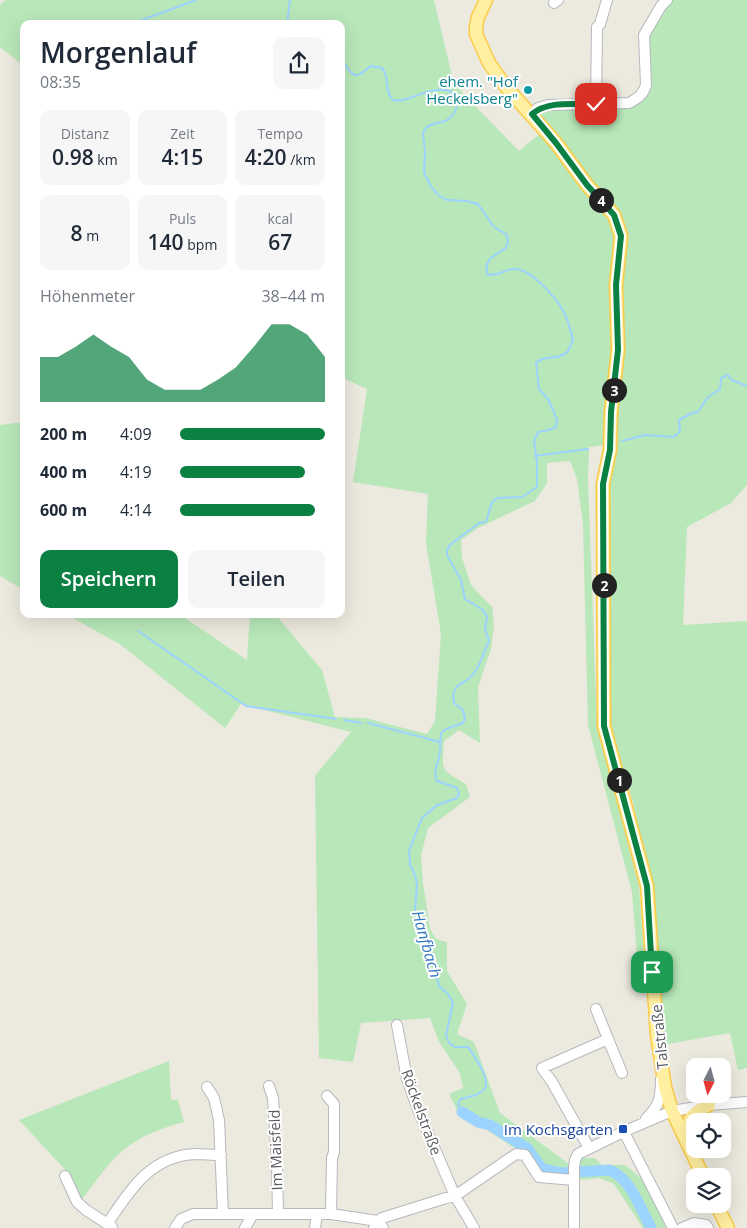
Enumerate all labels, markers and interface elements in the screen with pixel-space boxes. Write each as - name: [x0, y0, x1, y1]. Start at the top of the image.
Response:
- text: Morgenlauf: [40, 33, 196, 71]
- button: share: [273, 37, 325, 89]
- text: 08:35: [40, 71, 81, 93]
- place label: ehem. "Hof Heckelsberg": [426, 71, 519, 108]
- pin: [575, 83, 617, 125]
- marker: ehem. "Hof Heckelsberg": [522, 84, 534, 96]
- icon: check: [582, 90, 610, 118]
- text: Distanz: [61, 124, 109, 143]
- text: Zeit: [170, 124, 195, 143]
- text: Tempo: [257, 124, 303, 143]
- text: 0.98: [52, 143, 94, 171]
- text: 4:15: [162, 143, 203, 171]
- text: 4:20: [245, 143, 287, 171]
- text: km: [94, 150, 118, 169]
- text: /km: [287, 150, 316, 169]
- pin: 4: [588, 188, 614, 212]
- text: 4: [597, 191, 606, 210]
- text: Puls: [169, 209, 196, 228]
- text: kcal: [267, 209, 293, 228]
- text: 8: [71, 219, 83, 247]
- text: m: [83, 226, 99, 245]
- text: 140: [148, 228, 184, 256]
- text: 67: [268, 228, 292, 256]
- text: bpm: [184, 235, 217, 254]
- text: Höhenmeter: [40, 285, 135, 307]
- text: 38–44 m: [261, 285, 325, 307]
- pin: 3: [602, 378, 626, 402]
- text: 3: [610, 381, 619, 400]
- text: 200 m: [40, 423, 87, 445]
- text: 4:09: [120, 423, 152, 445]
- text: 400 m: [40, 461, 87, 483]
- text: 4:19: [120, 461, 152, 483]
- text: 600 m: [40, 499, 87, 521]
- text: 4:14: [120, 499, 152, 521]
- button: Speichern: [40, 550, 178, 608]
- button: Teilen: [188, 550, 325, 608]
- pin: 2: [592, 572, 616, 598]
- text: 2: [600, 576, 609, 595]
- pin: 1: [606, 768, 632, 792]
- text: 1: [615, 771, 624, 790]
- water label: Hanfbach: [407, 908, 447, 980]
- pin: [631, 951, 673, 993]
- icon: arrive: [638, 958, 666, 986]
- street label: Talstraße: [646, 1004, 672, 1070]
- north arrow: [686, 1058, 731, 1102]
- map controls: [686, 1058, 731, 1213]
- street label: Röckelstraße: [397, 1066, 447, 1158]
- street label: Im Maisfeld: [264, 1109, 286, 1191]
- button: locate: [686, 1113, 731, 1158]
- place label: Im Kochsgarten: [504, 1119, 613, 1139]
- marker: Im Kochsgarten: [617, 1123, 629, 1135]
- button: layers: [686, 1168, 731, 1213]

